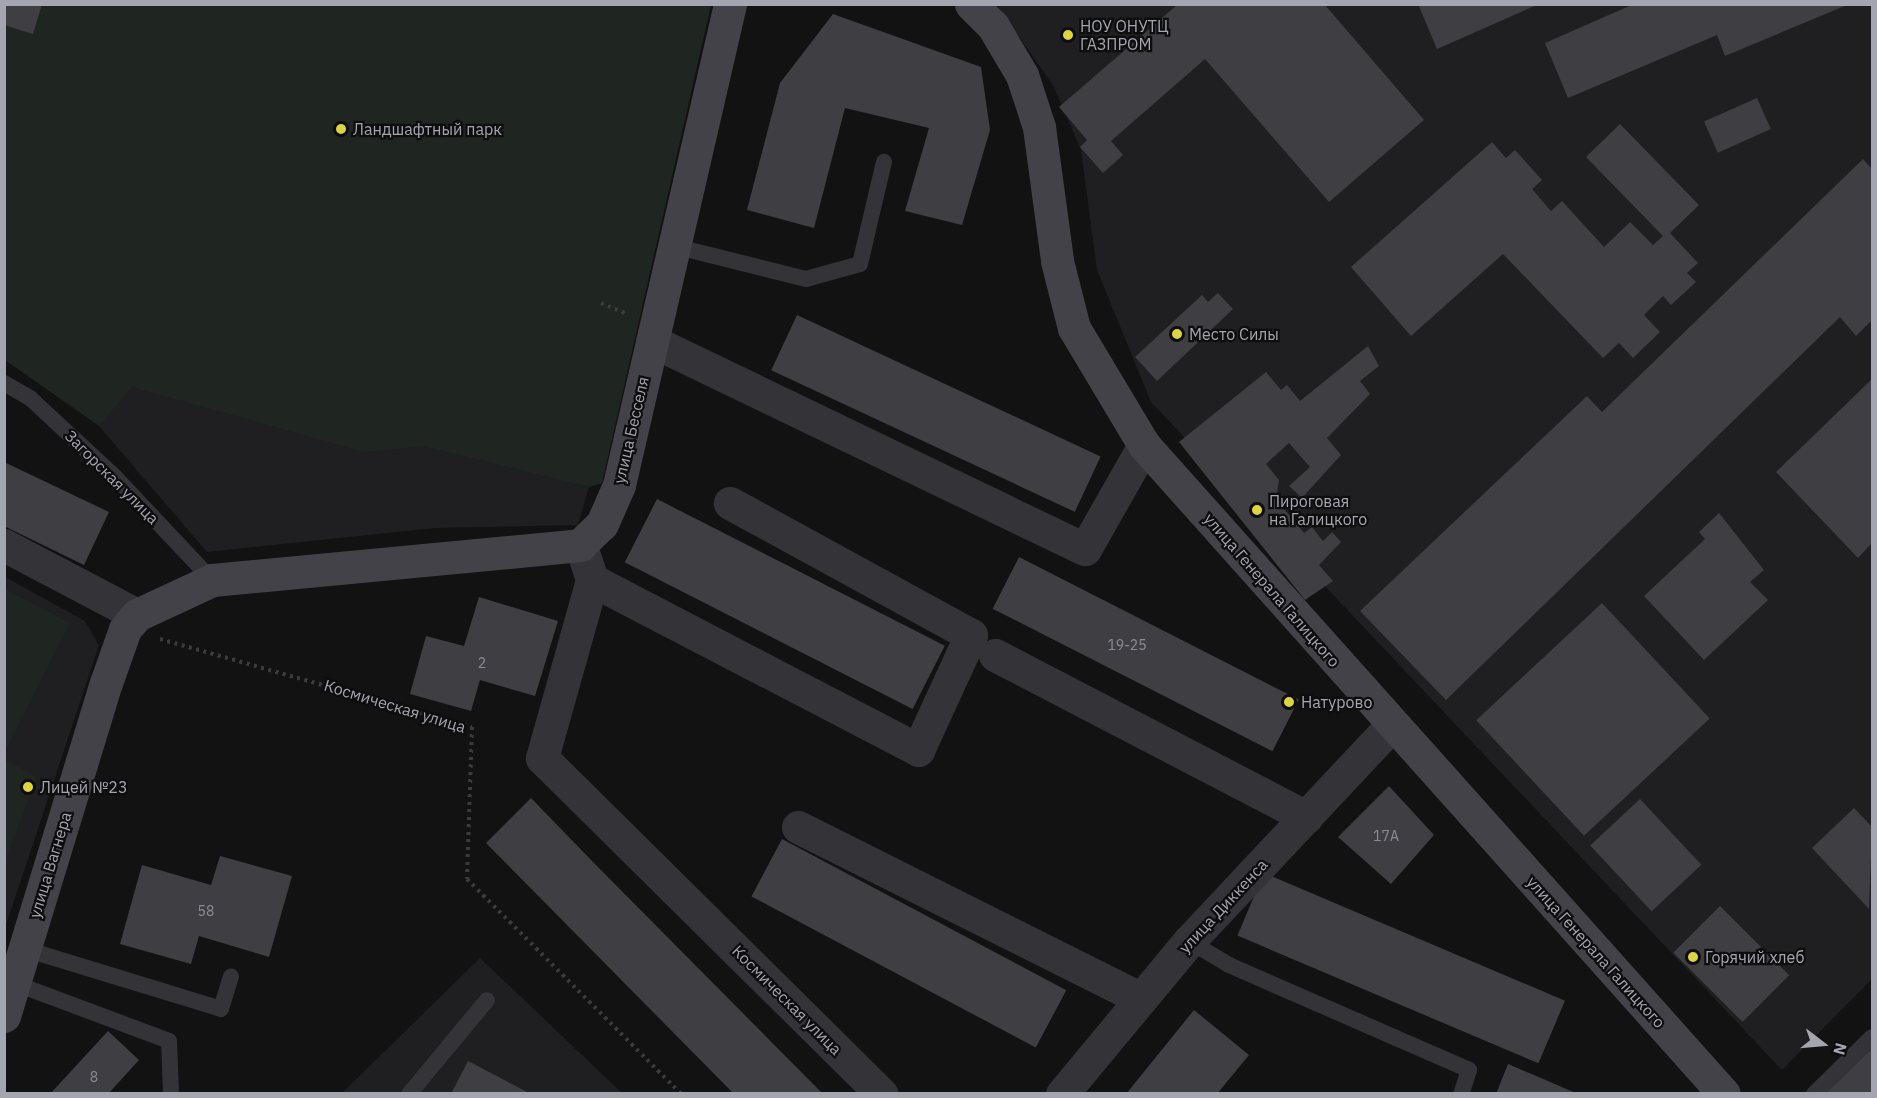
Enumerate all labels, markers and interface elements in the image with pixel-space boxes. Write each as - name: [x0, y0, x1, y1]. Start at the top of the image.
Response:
- place label: НОУ ОНУТЦ ГАЗПРОМ: [1080, 16, 1169, 54]
- marker: НОУ ОНУТЦ ГАЗПРОМ: [1061, 28, 1075, 42]
- place label: Ландшафтный парк: [353, 119, 502, 139]
- marker: Ландшафтный парк: [334, 122, 348, 136]
- place label: Место Силы: [1189, 324, 1279, 344]
- marker: Место Силы: [1170, 327, 1184, 341]
- street label: улица Бесселя: [609, 375, 653, 485]
- street label: Загорская улица: [61, 426, 163, 528]
- place label: Пироговая на Галицкого: [1269, 491, 1367, 529]
- marker: Пироговая на Галицкого: [1250, 503, 1264, 517]
- street label: улица Генерала Галицкого: [1200, 509, 1344, 671]
- house number: 19-25: [1107, 637, 1147, 653]
- house number: 2: [478, 655, 486, 671]
- street label: Космическая улица: [322, 675, 468, 737]
- place label: Натурово: [1301, 692, 1372, 712]
- marker: Натурово: [1282, 695, 1296, 709]
- place label: Лицей №23: [40, 777, 128, 797]
- marker: Лицей №23: [21, 780, 35, 794]
- street label: улица Вагнера: [25, 810, 75, 920]
- house number: 17А: [1373, 828, 1399, 844]
- street label: улица Диккенса: [1175, 855, 1271, 957]
- street label: улица Генерала Галицкого: [1523, 872, 1669, 1032]
- house number: 58: [198, 903, 214, 919]
- street label: Космическая улица: [728, 941, 846, 1059]
- place label: Горячий хлеб: [1705, 947, 1804, 967]
- marker: Горячий хлеб: [1686, 950, 1700, 964]
- north arrow: [1793, 1014, 1853, 1074]
- text: N: [1829, 1041, 1852, 1057]
- house number: 8: [90, 1069, 98, 1085]

